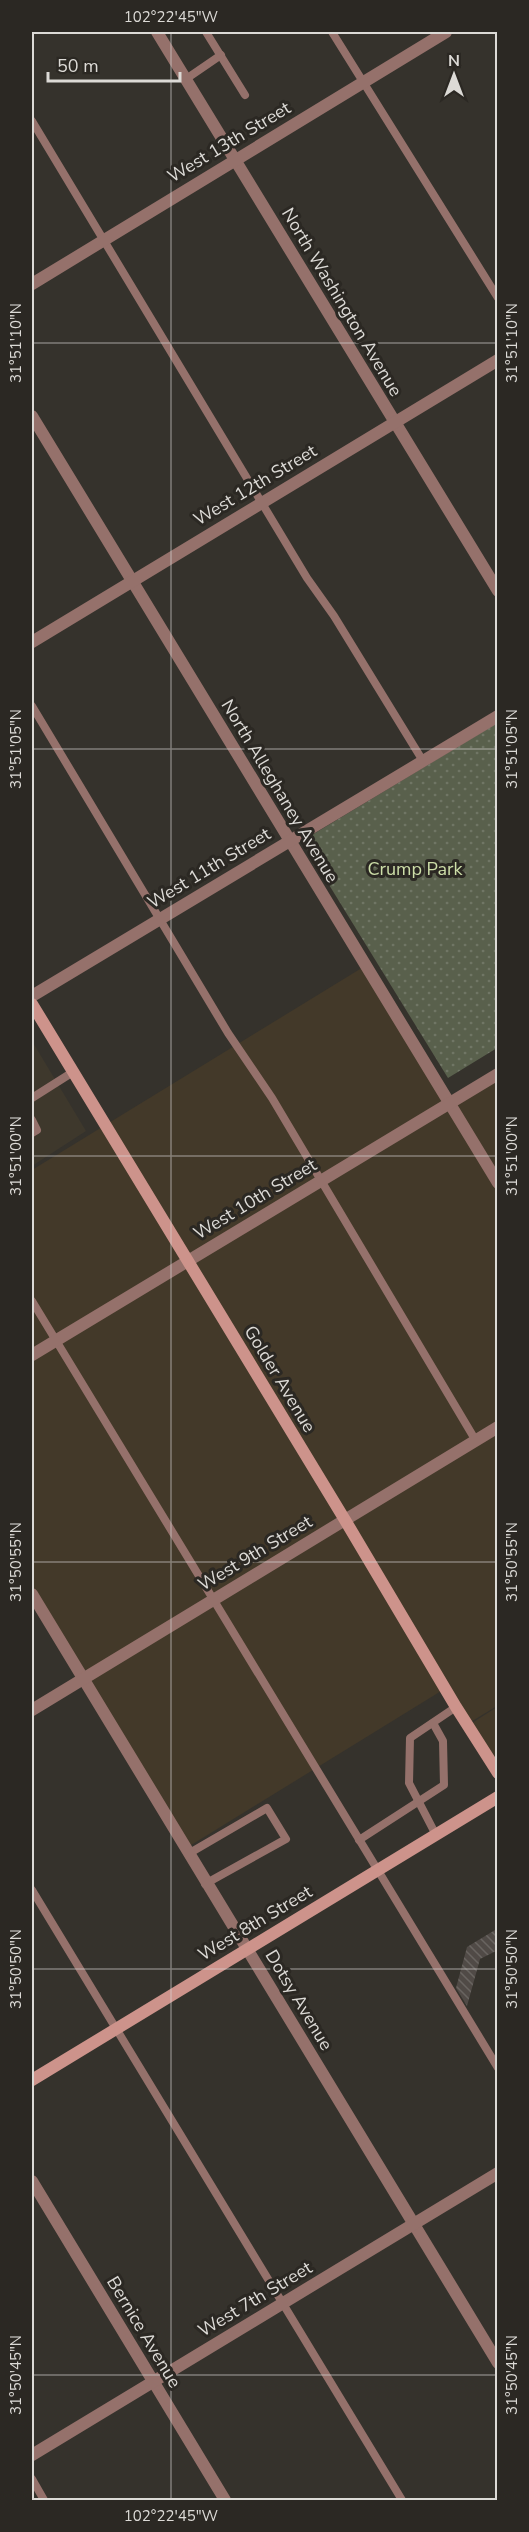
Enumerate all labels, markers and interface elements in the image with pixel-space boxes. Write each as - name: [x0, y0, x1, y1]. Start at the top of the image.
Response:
- text: 102°22'45"W: [124, 7, 219, 27]
- scale bar: [48, 45, 180, 83]
- north arrow: [424, 45, 484, 105]
- text: N: [448, 50, 460, 72]
- text: 50 m: [57, 54, 99, 78]
- street label: West 13th Street: [163, 95, 296, 188]
- street label: North Washington Avenue: [276, 203, 408, 401]
- text: 31°51'10"N: [6, 303, 26, 383]
- text: 31°51'10"N: [502, 303, 522, 383]
- street label: West 12th Street: [189, 438, 322, 531]
- street label: North Alleghaney Avenue: [216, 695, 344, 887]
- text: 31°51'05"N: [6, 709, 26, 789]
- text: 31°51'05"N: [502, 709, 522, 789]
- street label: West 11th Street: [143, 821, 276, 914]
- park label: Crump Park: [367, 857, 464, 881]
- text: 31°51'00"N: [6, 1116, 26, 1196]
- text: 31°51'00"N: [502, 1116, 522, 1196]
- street label: West 10th Street: [189, 1152, 322, 1245]
- street label: Golder Avenue: [239, 1321, 321, 1437]
- street label: West 9th Street: [194, 1509, 317, 1596]
- text: 31°50'55"N: [6, 1522, 26, 1602]
- text: 31°50'55"N: [502, 1522, 522, 1602]
- street label: West 8th Street: [194, 1879, 317, 1966]
- text: 31°50'50"N: [6, 1929, 26, 2009]
- text: 31°50'50"N: [502, 1929, 522, 2009]
- street label: Dotsy Avenue: [260, 1945, 338, 2055]
- street label: West 7th Street: [194, 2255, 317, 2342]
- street label: Bernice Avenue: [101, 2272, 187, 2392]
- text: 31°50'45"N: [6, 2335, 26, 2415]
- text: 31°50'45"N: [502, 2335, 522, 2415]
- text: 102°22'45"W: [124, 2506, 219, 2526]

